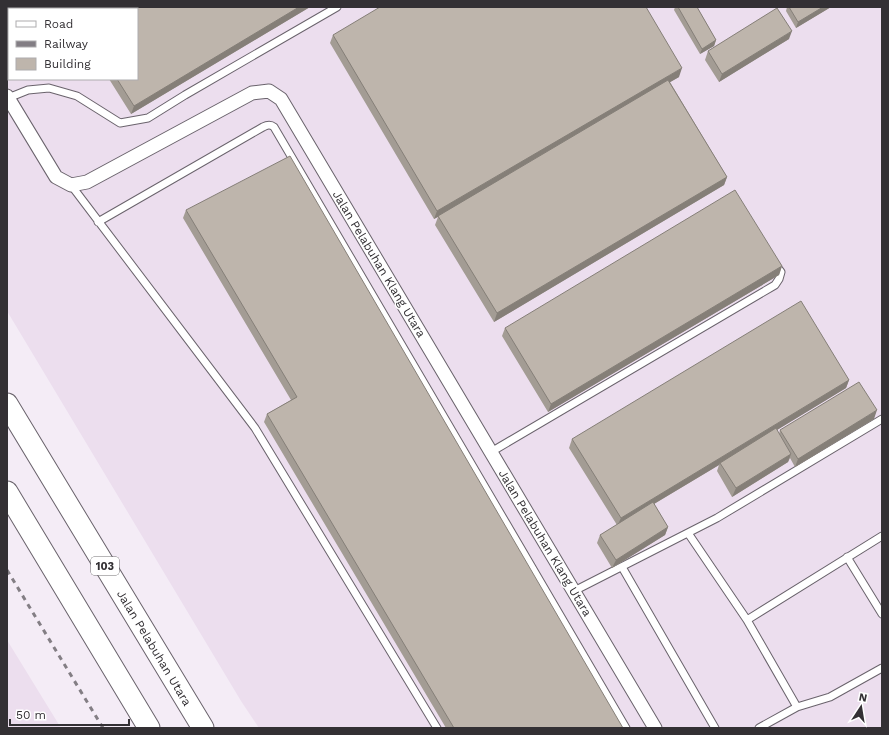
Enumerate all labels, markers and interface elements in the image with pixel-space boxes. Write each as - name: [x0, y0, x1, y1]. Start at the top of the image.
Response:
- legend: [8, 8, 138, 80]
- text: Road: [44, 17, 73, 31]
- text: Railway: [44, 37, 89, 51]
- text: Building: [44, 57, 91, 71]
- street label: Jalan Pelabuhan Klang Utara: [330, 188, 429, 340]
- street label: Jalan Pelabuhan Klang Utara: [496, 467, 595, 619]
- road number: 103: [91, 557, 119, 575]
- street label: Jalan Pelabuhan Utara: [114, 588, 194, 709]
- north arrow: [841, 687, 881, 727]
- text: N: [858, 691, 868, 705]
- scale bar: [10, 701, 129, 727]
- text: 50 m: [16, 708, 46, 722]

